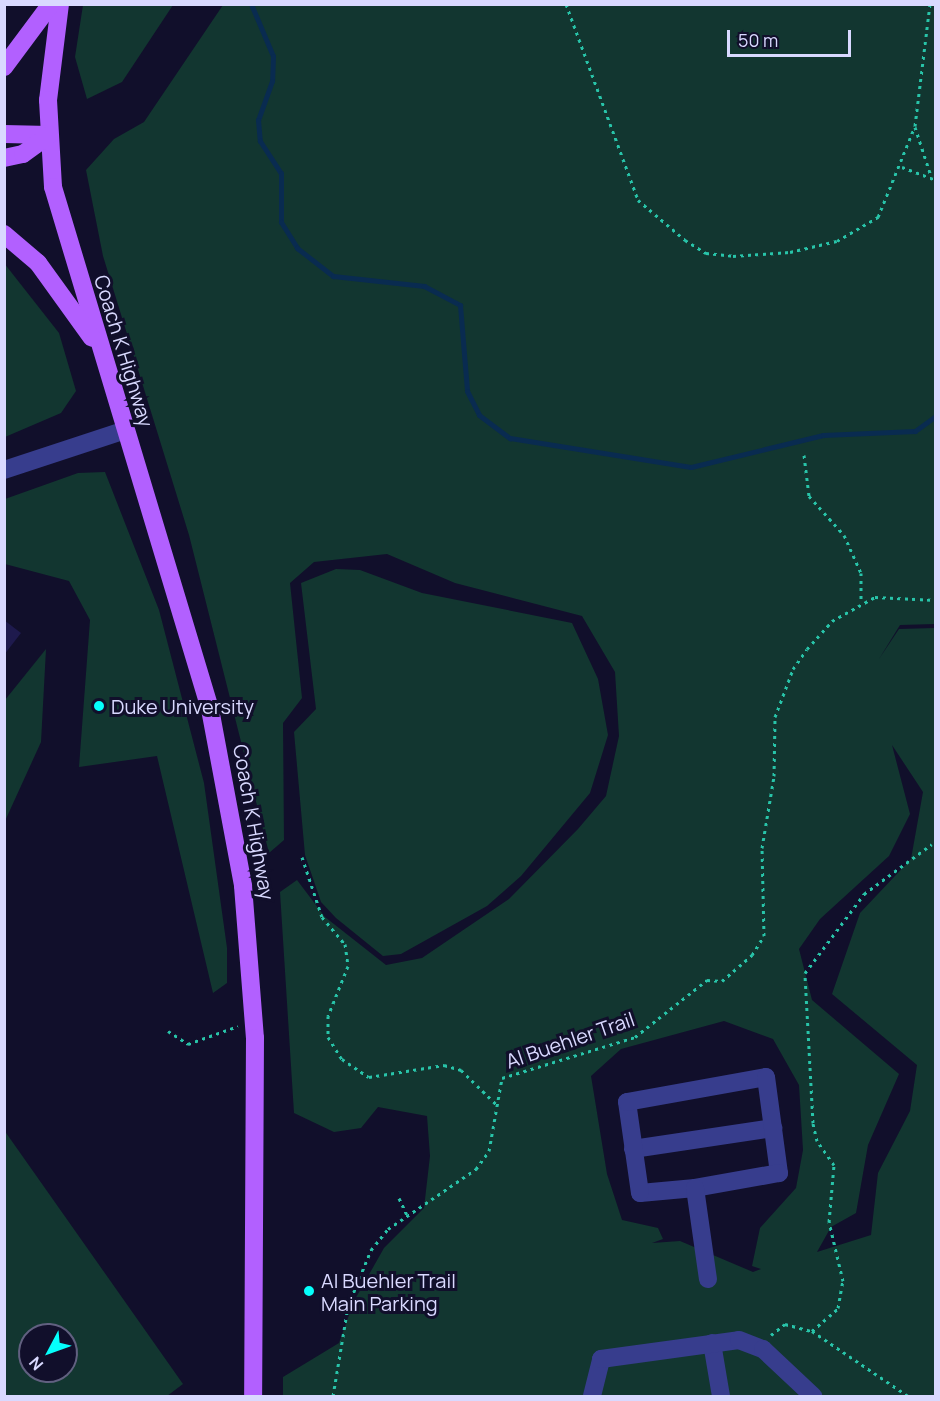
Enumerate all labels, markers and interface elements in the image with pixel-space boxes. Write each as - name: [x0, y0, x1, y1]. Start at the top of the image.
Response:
- scale bar: [730, 18, 854, 56]
- text: 50 m: [738, 28, 778, 52]
- street label: Coach K Highway: [89, 272, 159, 430]
- place label: Duke University: [111, 694, 254, 718]
- marker: Duke University: [92, 699, 106, 713]
- street label: Coach K Highway: [228, 742, 280, 902]
- street label: Al Buehler Trail: [502, 1007, 638, 1073]
- place label: Al Buehler Trail Main Parking: [321, 1268, 456, 1315]
- marker: Al Buehler Trail Main Parking: [302, 1284, 316, 1298]
- north arrow: [18, 1323, 78, 1383]
- text: N: [24, 1352, 48, 1375]

